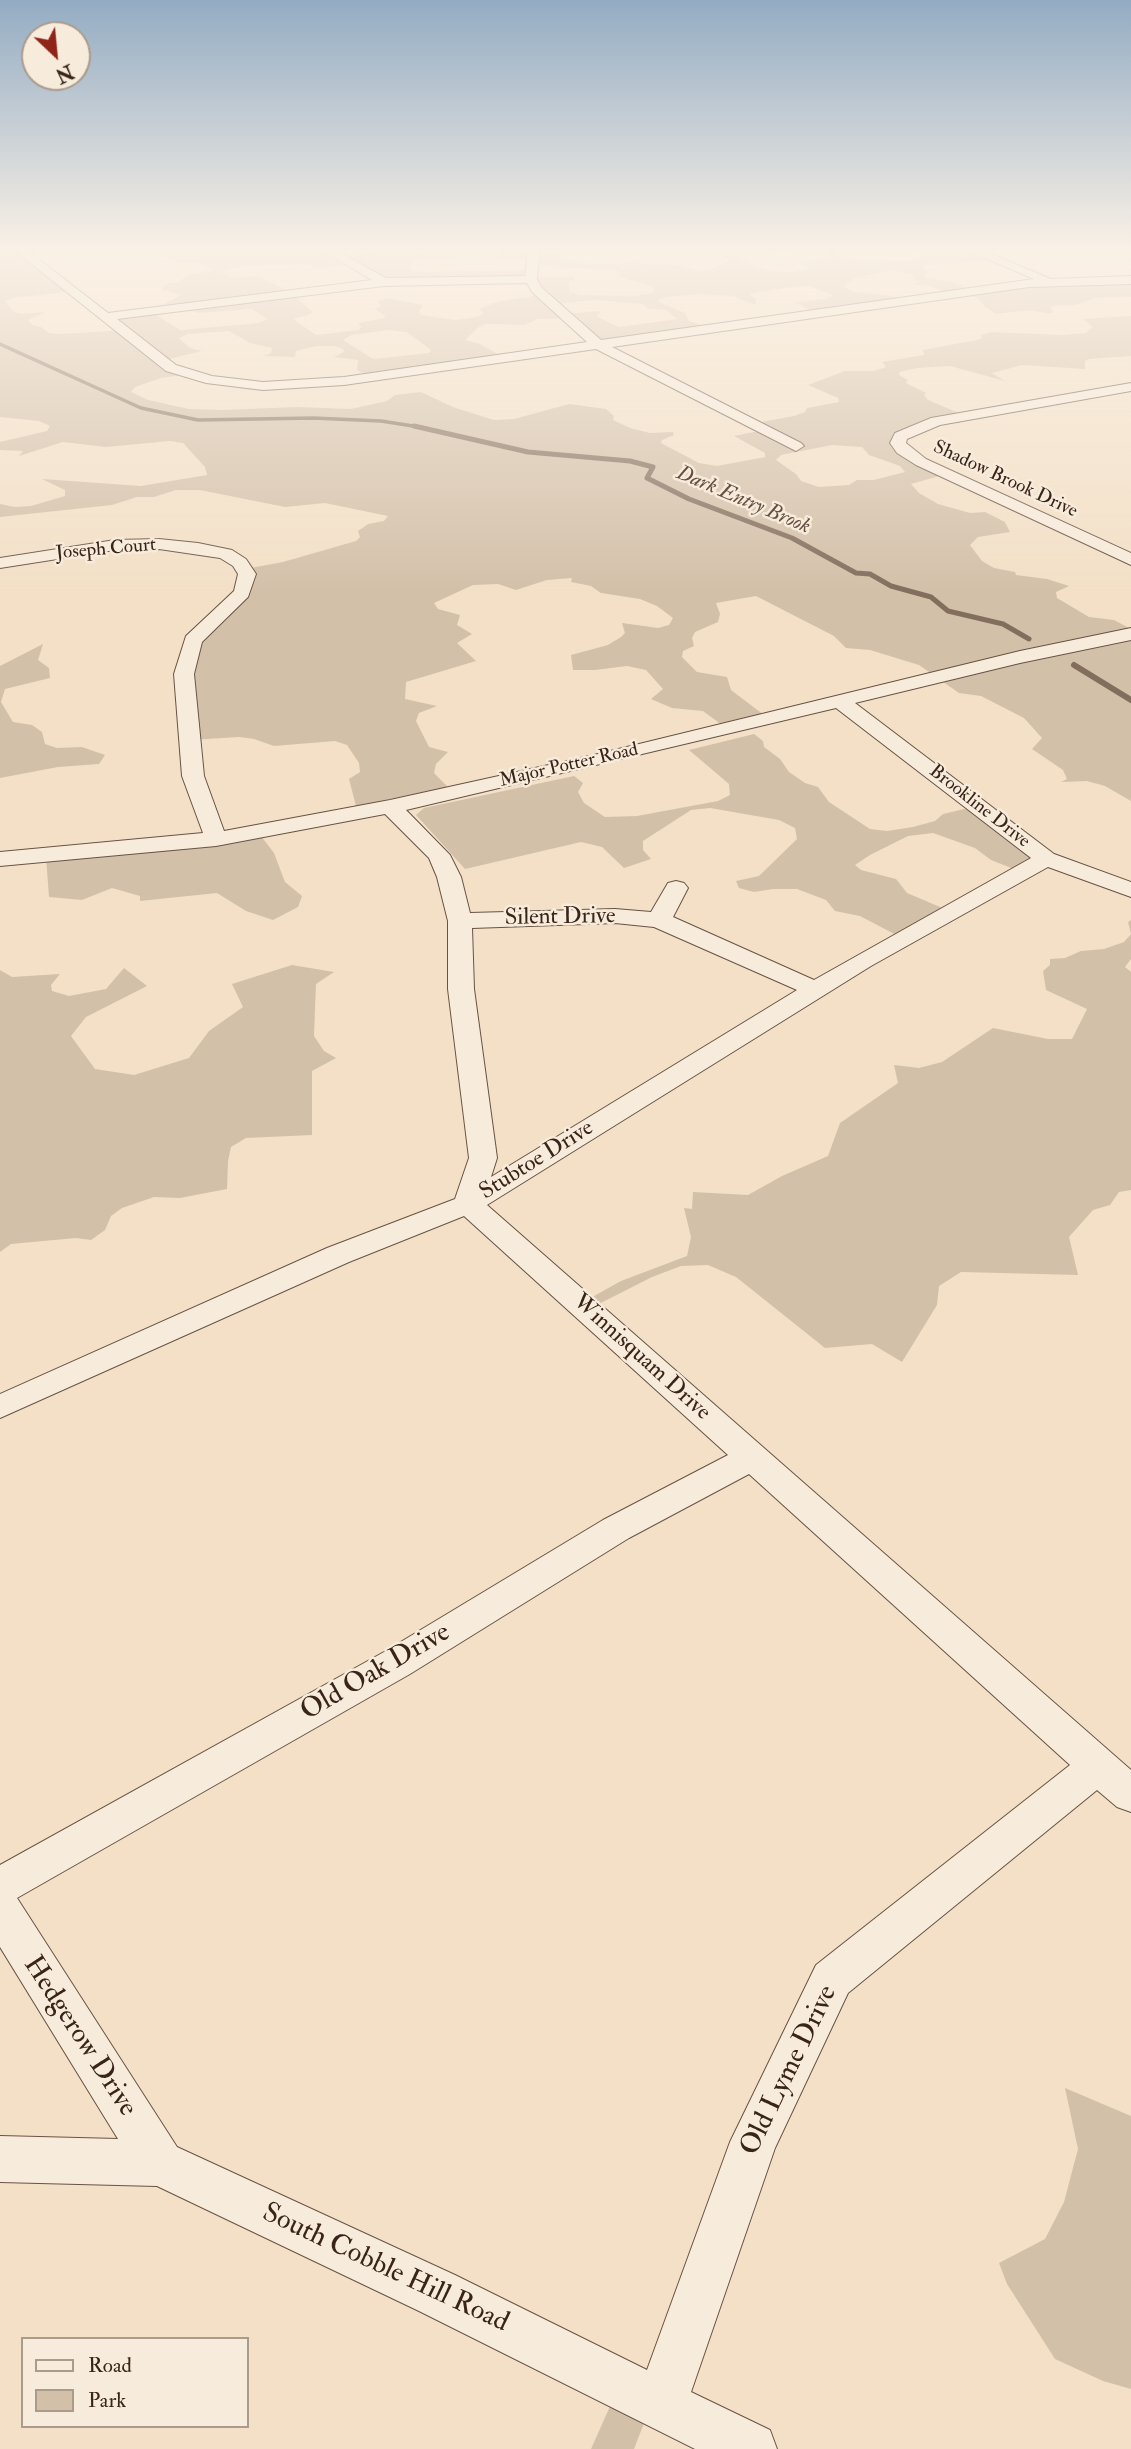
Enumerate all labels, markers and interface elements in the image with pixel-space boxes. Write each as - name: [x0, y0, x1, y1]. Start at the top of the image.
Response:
- north arrow: [21, 21, 91, 91]
- text: N: [51, 59, 77, 88]
- street label: Shadow Brook Drive: [929, 437, 1081, 523]
- water label: Dark Entry Brook: [672, 462, 814, 540]
- street label: Joseph Court: [55, 534, 157, 566]
- street label: Major Potter Road: [498, 739, 640, 793]
- street label: Brookline Drive: [924, 761, 1034, 853]
- street label: Silent Drive: [504, 903, 616, 933]
- street label: Stubtoe Drive: [475, 1115, 599, 1207]
- street label: Winnisquam Drive: [566, 1289, 716, 1427]
- street label: Old Oak Drive: [295, 1617, 457, 1729]
- street label: Hedgerow Drive: [15, 1950, 143, 2124]
- street label: Old Lyme Drive: [734, 1980, 846, 2162]
- street label: South Cobble Hill Road: [256, 2197, 514, 2341]
- legend: [21, 2337, 248, 2428]
- text: Road: [88, 2352, 132, 2379]
- text: Park: [88, 2387, 126, 2414]

